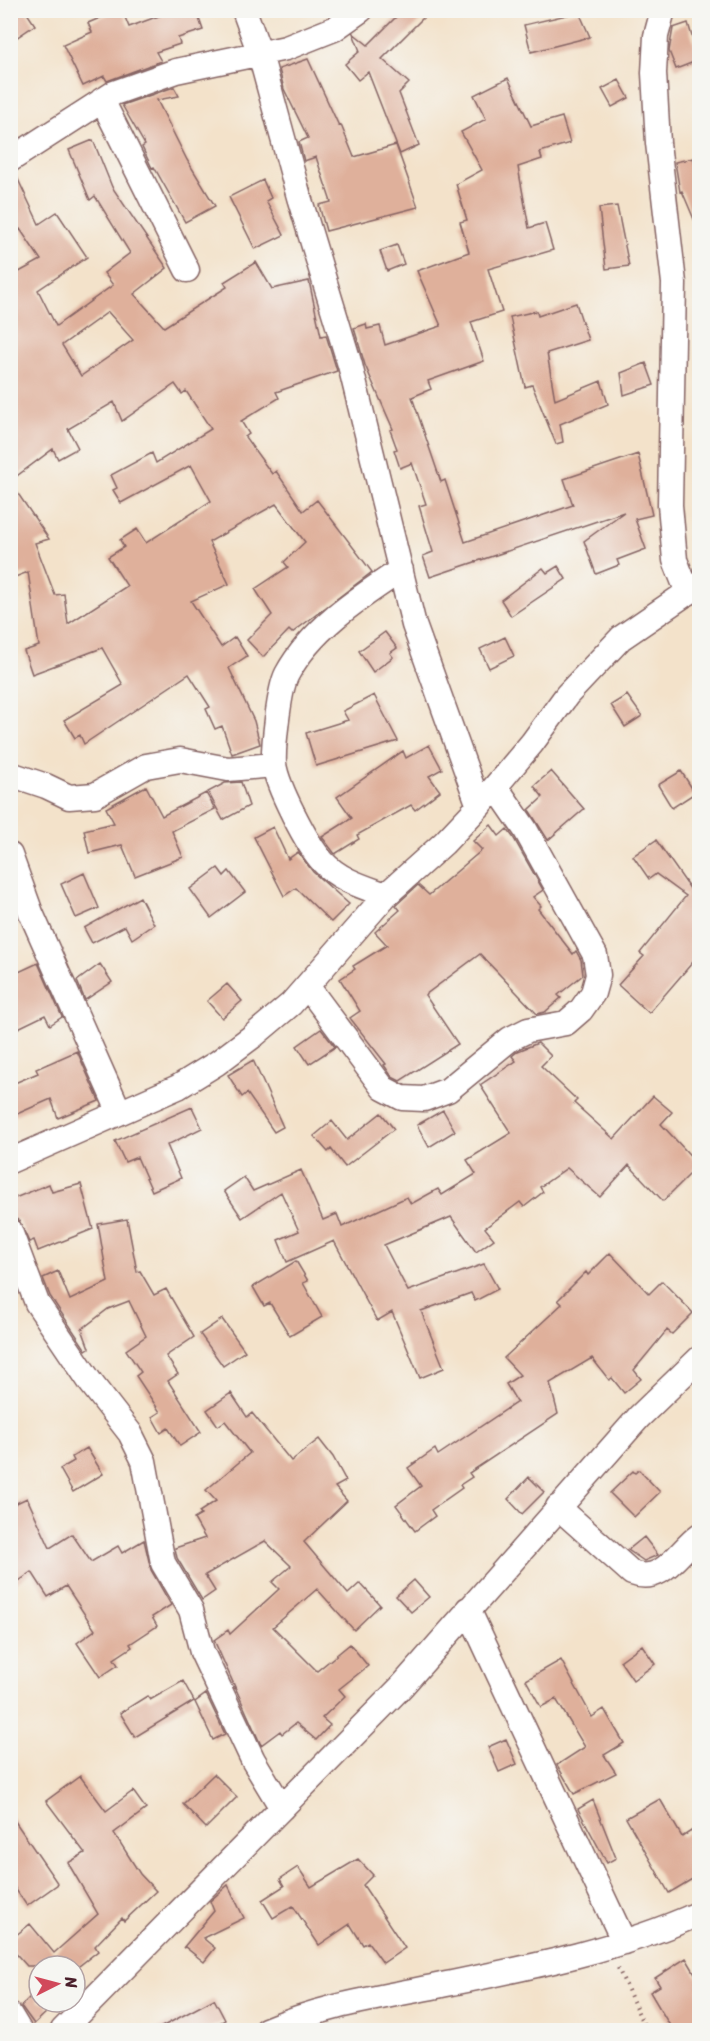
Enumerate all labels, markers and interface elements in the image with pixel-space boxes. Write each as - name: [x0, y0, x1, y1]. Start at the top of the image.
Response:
- north arrow: [27, 1954, 87, 2014]
- text: N: [56, 1974, 87, 1990]

